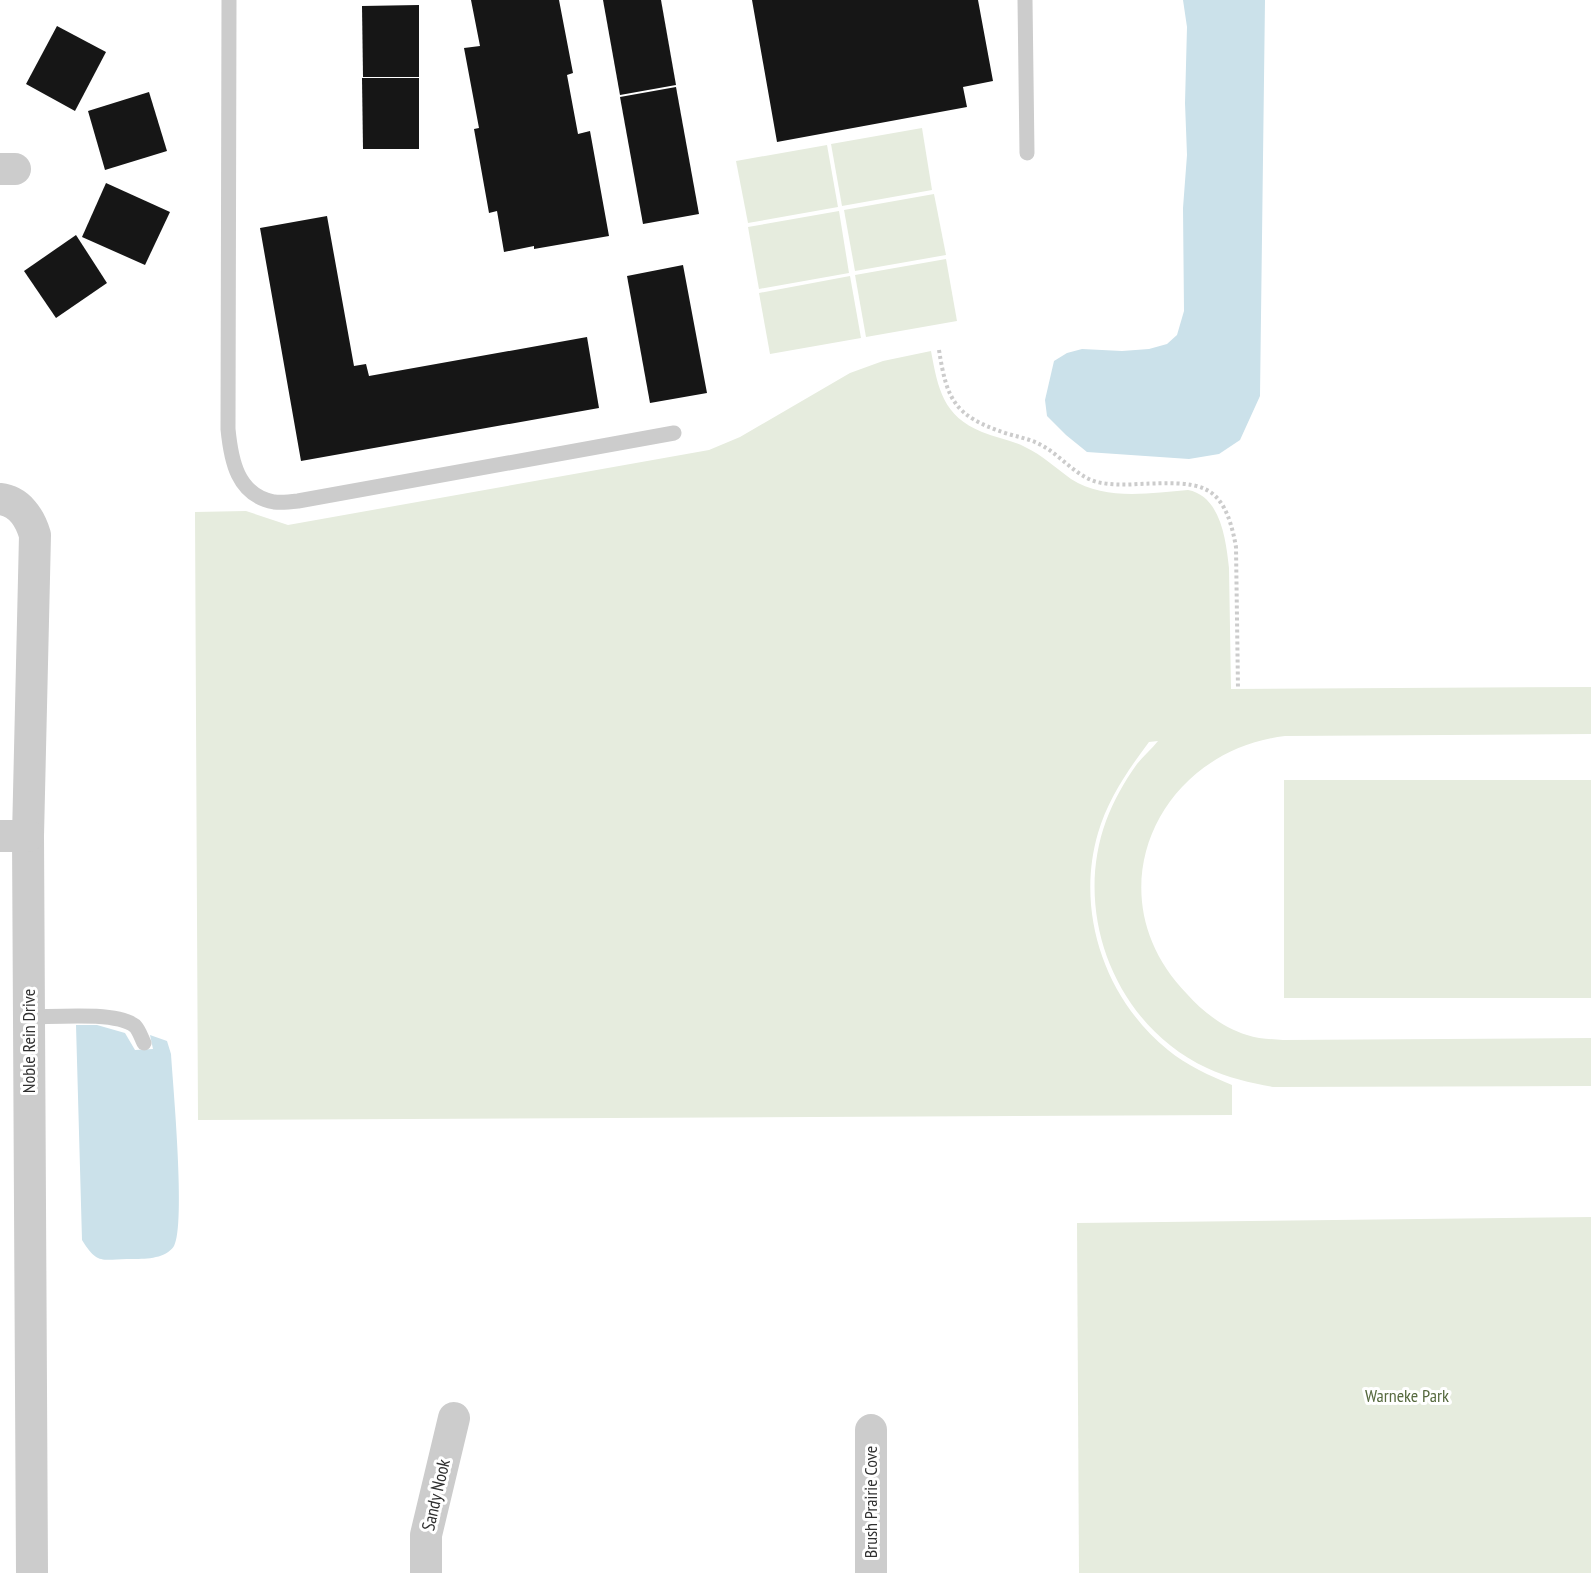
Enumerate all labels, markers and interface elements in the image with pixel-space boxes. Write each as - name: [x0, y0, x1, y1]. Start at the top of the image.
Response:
- street label: Noble Rein Drive: [17, 989, 40, 1093]
- park label: Warneke Park: [1365, 1384, 1449, 1407]
- street label: Brush Prairie Cove: [859, 1446, 882, 1558]
- street label: Sandy Nook: [416, 1457, 455, 1533]

